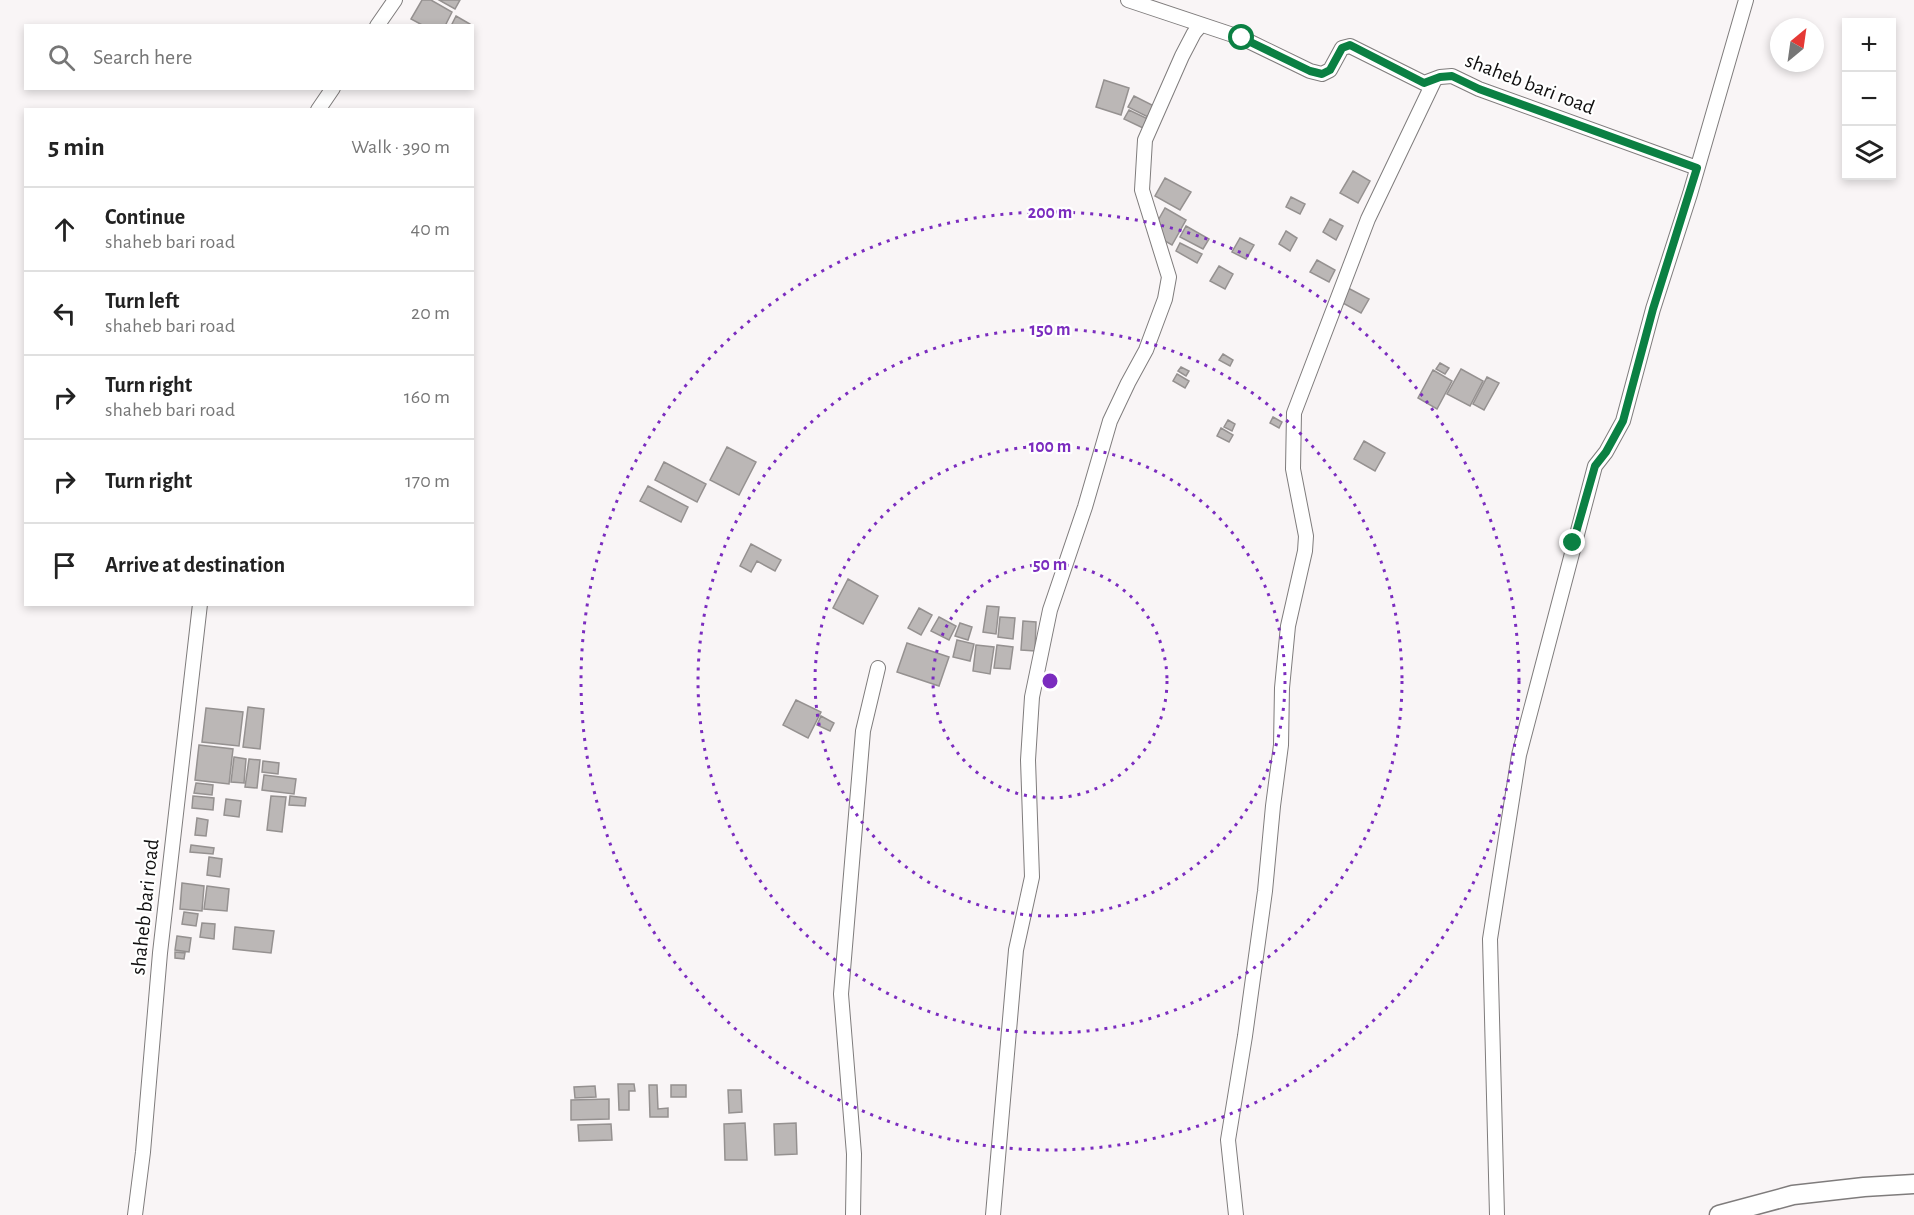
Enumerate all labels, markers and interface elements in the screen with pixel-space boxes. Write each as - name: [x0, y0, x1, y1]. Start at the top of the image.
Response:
- north arrow: [1770, 18, 1824, 72]
- map controls: [1842, 18, 1896, 180]
- button: +: [1842, 18, 1896, 72]
- search box: [24, 24, 474, 90]
- route start: [1228, 24, 1254, 50]
- icon: search: [45, 41, 78, 74]
- text: Search here: [93, 46, 192, 68]
- street label: shaheb bari road: [1463, 50, 1598, 118]
- button: −: [1842, 72, 1896, 126]
- button: layers: [1842, 126, 1896, 180]
- text: 5 min: [48, 134, 105, 160]
- text: Walk · 390 m: [351, 137, 450, 157]
- text: 200 m: [1028, 204, 1072, 222]
- text: Continue: [105, 206, 185, 228]
- icon: ahead: [48, 213, 81, 246]
- text: 40 m: [411, 219, 450, 239]
- text: shaheb bari road: [105, 232, 235, 252]
- text: Turn left: [105, 290, 179, 312]
- icon: left: [48, 297, 81, 330]
- text: 20 m: [411, 303, 450, 323]
- text: shaheb bari road: [105, 316, 235, 336]
- text: 150 m: [1030, 321, 1070, 339]
- text: Turn right: [105, 374, 192, 396]
- icon: right: [48, 381, 81, 414]
- text: 160 m: [404, 387, 450, 407]
- text: shaheb bari road: [105, 400, 235, 420]
- text: 100 m: [1029, 438, 1071, 456]
- icon: right: [48, 465, 81, 498]
- text: Turn right: [105, 470, 192, 492]
- text: 170 m: [405, 471, 450, 491]
- route end: [1559, 529, 1585, 555]
- icon: arrive: [48, 549, 81, 582]
- text: Arrive at destination: [105, 554, 285, 576]
- text: 50 m: [1033, 556, 1067, 574]
- centre of rings: [1040, 671, 1060, 691]
- street label: shaheb bari road: [127, 838, 163, 976]

